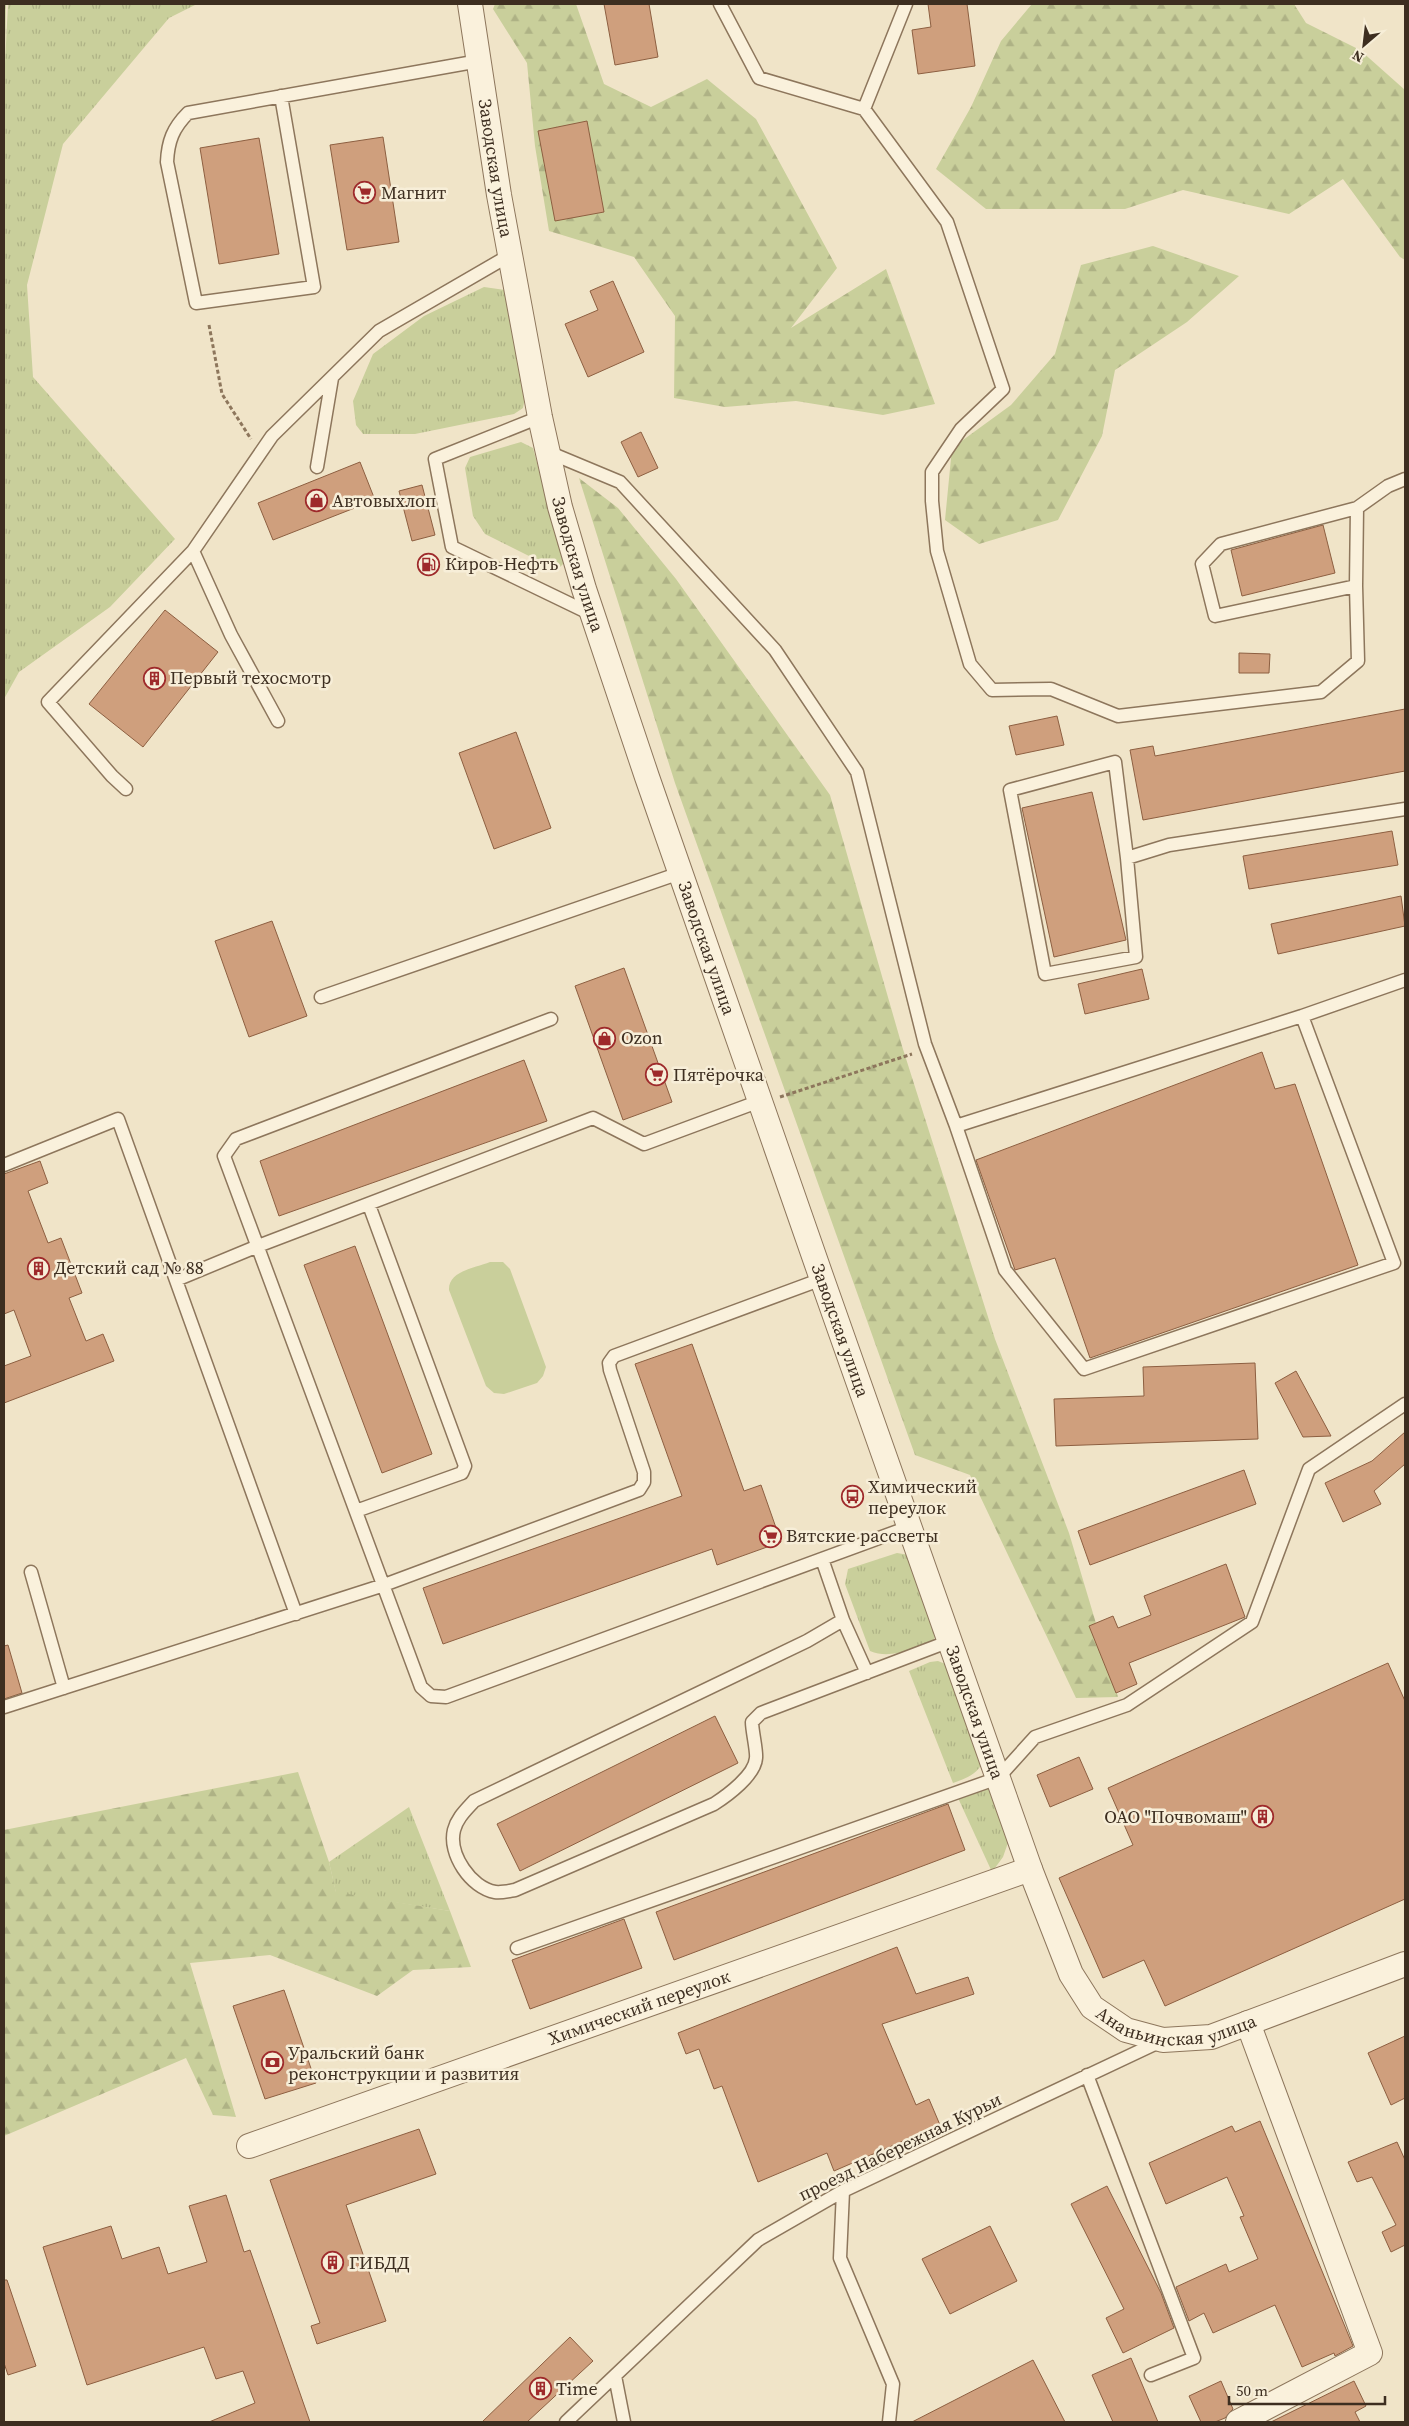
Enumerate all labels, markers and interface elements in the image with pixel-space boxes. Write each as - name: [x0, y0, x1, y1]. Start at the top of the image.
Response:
- north arrow: [1339, 20, 1389, 70]
- text: N: [1349, 45, 1367, 68]
- street label: Заводская улица: [473, 97, 520, 240]
- place label: Магнит: [381, 180, 447, 205]
- supermarket icon: Магнит: [353, 181, 377, 205]
- place label: Автовыхлоп: [332, 488, 436, 513]
- shop icon: Автовыхлоп: [304, 489, 328, 513]
- street label: Заводская улица: [546, 494, 611, 636]
- place label: Киров-Нефть: [445, 551, 558, 576]
- fuel station icon: Киров-Нефть: [417, 552, 441, 576]
- place label: Первый техосмотр: [170, 665, 331, 690]
- building icon: Первый техосмотр: [142, 666, 166, 690]
- street label: Заводская улица: [672, 878, 742, 1019]
- place label: Ozon: [621, 1025, 663, 1050]
- shop icon: Ozon: [593, 1026, 617, 1050]
- place label: Пятёрочка: [673, 1062, 765, 1087]
- supermarket icon: Пятёрочка: [645, 1063, 669, 1087]
- place label: Детский сад № 88: [54, 1255, 204, 1280]
- building icon: Детский сад № 88: [26, 1256, 50, 1280]
- street label: Заводская улица: [806, 1260, 876, 1401]
- place label: Химический переулок: [868, 1474, 977, 1520]
- bus stop icon: Химический переулок: [840, 1485, 864, 1509]
- place label: Вятские рассветы: [786, 1523, 938, 1548]
- supermarket icon: Вятские рассветы: [758, 1524, 782, 1548]
- street label: Заводская улица: [940, 1642, 1011, 1783]
- place label: ОАО "Почвомаш": [1104, 1804, 1247, 1829]
- building icon: ОАО "Почвомаш": [1251, 1805, 1275, 1829]
- street label: Химический переулок: [545, 1963, 733, 2051]
- street label: Ананьинская улица: [1091, 2000, 1261, 2053]
- place label: Уральский банк реконструкции и развития: [288, 2040, 519, 2086]
- bank icon: Уральский банк реконструкции и развития: [260, 2051, 284, 2075]
- street label: проезд Набережная Курьи: [794, 2086, 1006, 2207]
- place label: ГИБДД: [349, 2250, 410, 2275]
- building icon: ГИБДД: [321, 2251, 345, 2275]
- scale bar: [1229, 2374, 1385, 2406]
- place label: Time: [556, 2376, 598, 2401]
- building icon: Time: [528, 2377, 552, 2401]
- text: 50 m: [1236, 2380, 1268, 2401]

